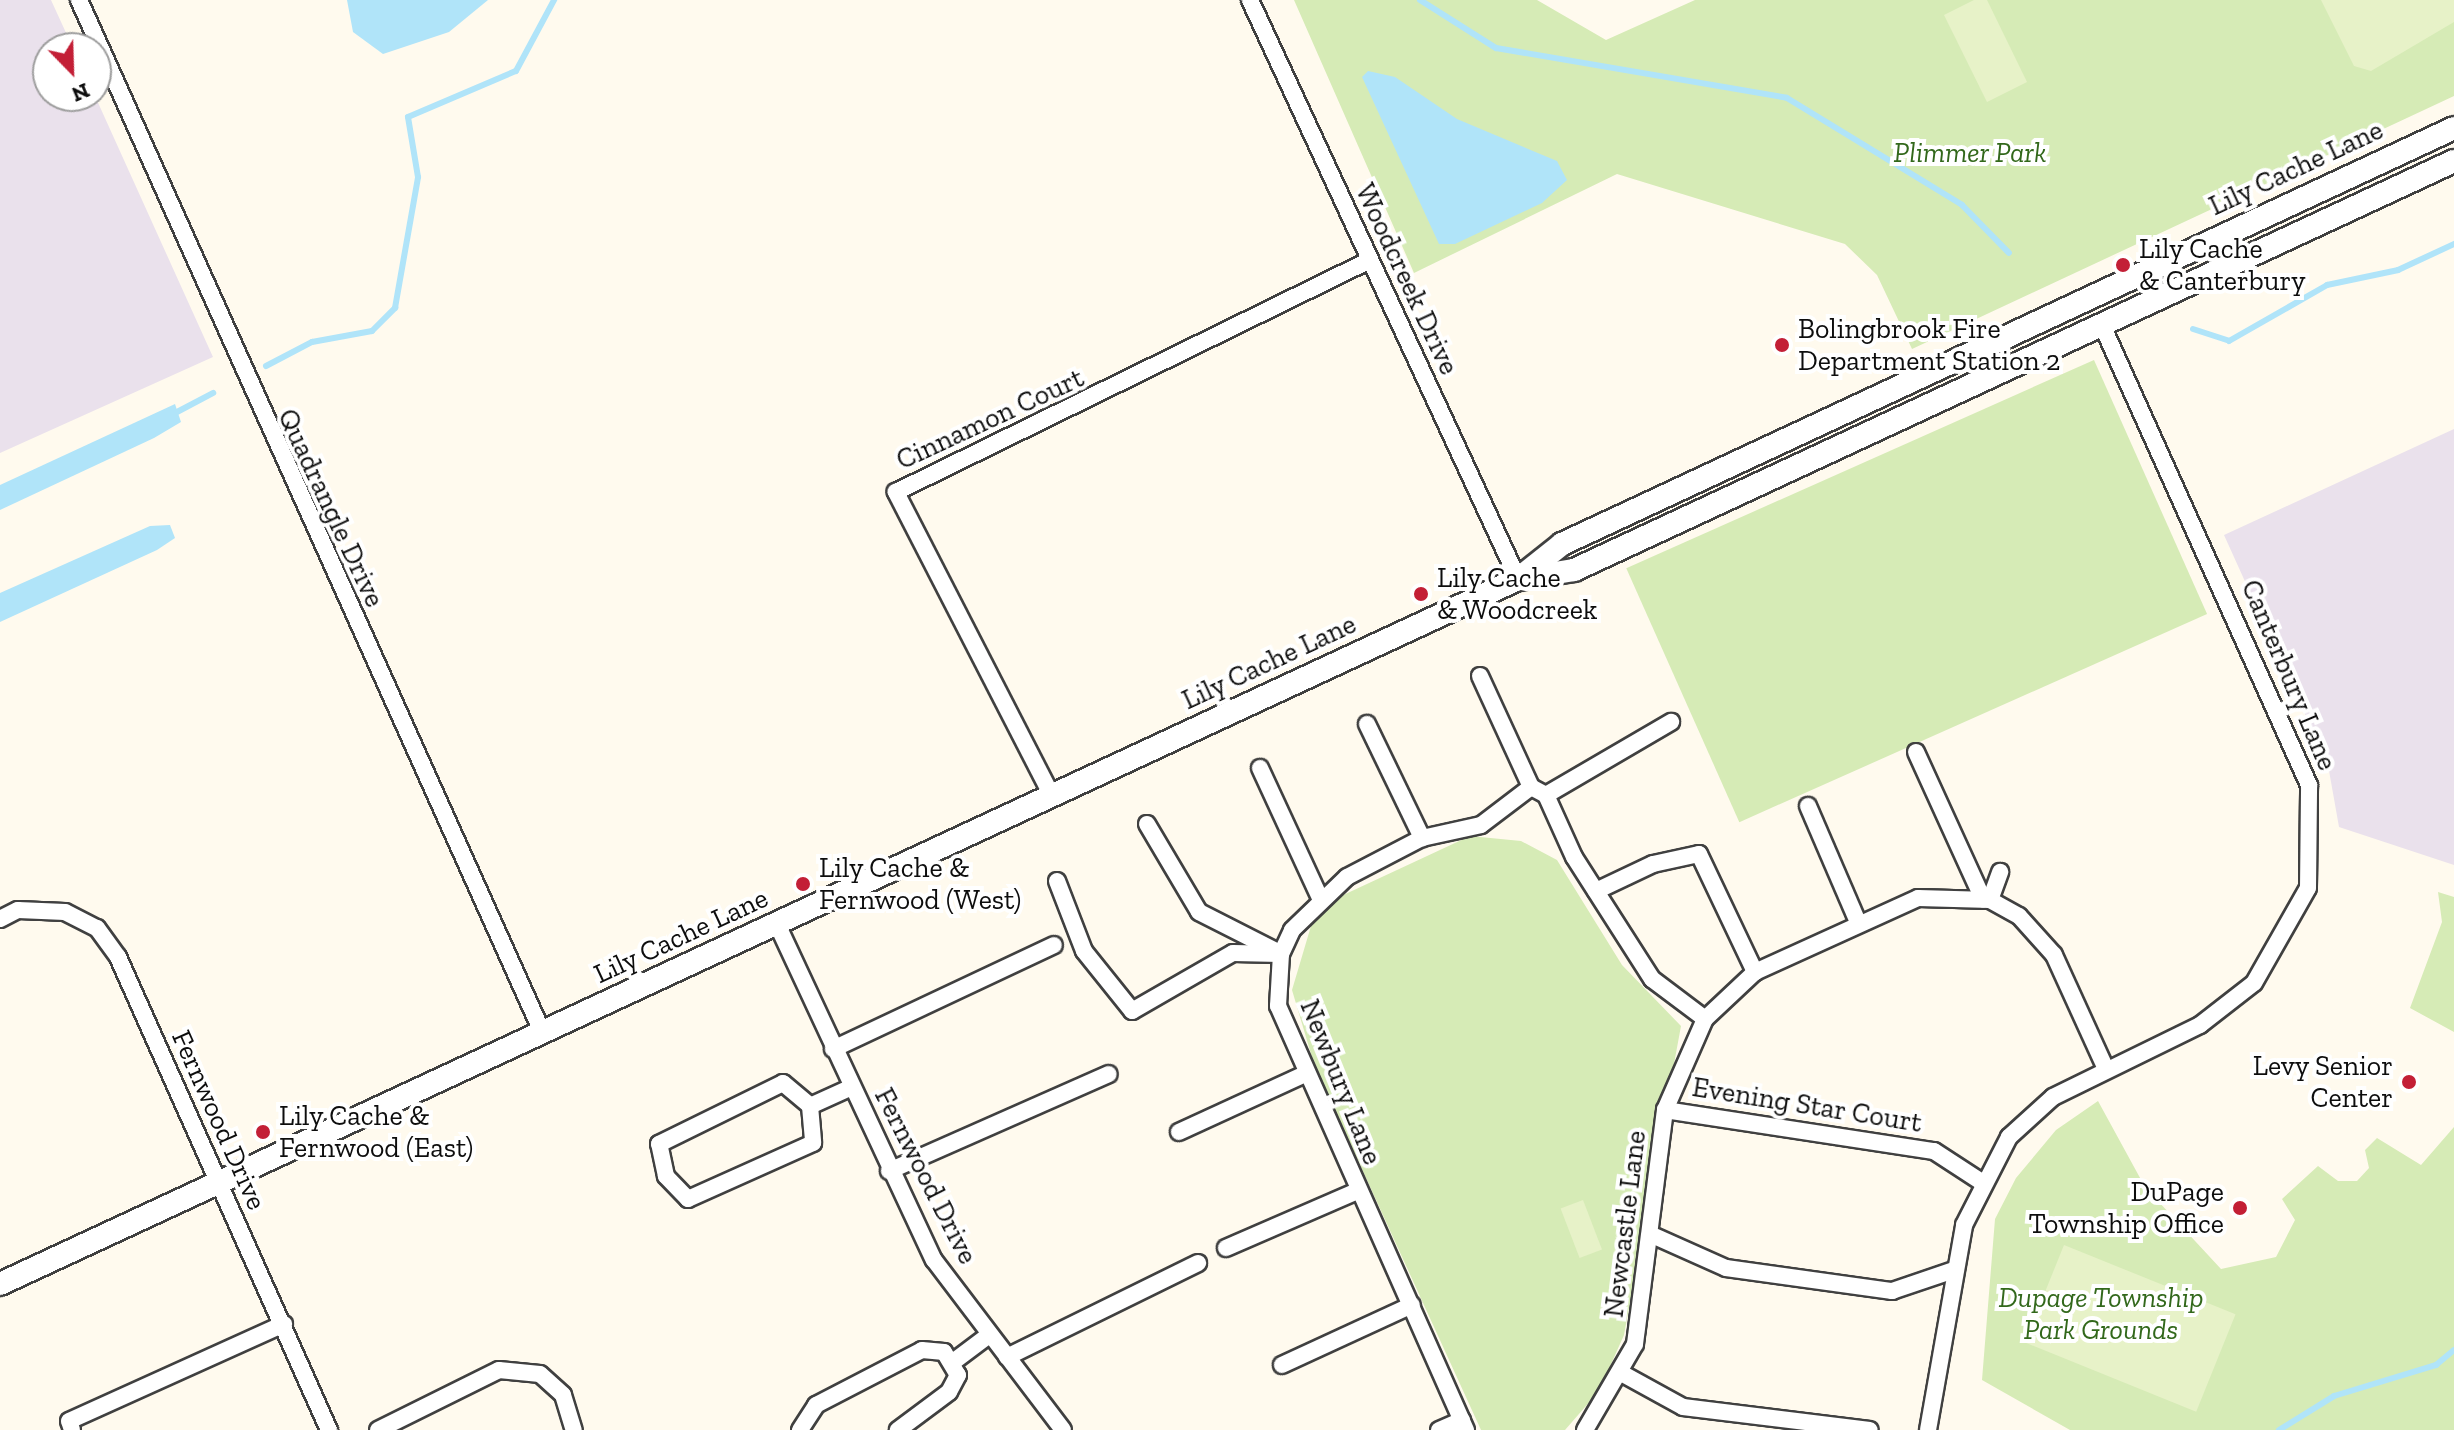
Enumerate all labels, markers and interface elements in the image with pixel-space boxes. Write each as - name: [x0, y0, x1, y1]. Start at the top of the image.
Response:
- north arrow: [32, 32, 112, 112]
- text: N: [68, 77, 94, 108]
- street label: Lily Cache Lane: [2203, 113, 2389, 223]
- park label: Plimmer Park: [1893, 136, 2047, 170]
- street label: Woodcreek Drive: [1348, 178, 1466, 380]
- place label: Lily Cache & Canterbury: [2139, 232, 2305, 298]
- marker: Lily Cache & Canterbury: [2114, 256, 2132, 274]
- place label: Bolingbrook Fire Department Station 2: [1798, 312, 2060, 378]
- marker: Bolingbrook Fire Department Station 2: [1773, 336, 1791, 354]
- street label: Cinnamon Court: [891, 361, 1089, 477]
- street label: Quadrangle Drive: [270, 404, 392, 612]
- place label: Lily Cache & Woodcreek: [1437, 561, 1598, 627]
- street label: Canterbury Lane: [2234, 575, 2344, 775]
- marker: Lily Cache & Woodcreek: [1412, 585, 1430, 603]
- street label: Lily Cache Lane: [1176, 607, 1362, 717]
- place label: Lily Cache & Fernwood (West): [819, 851, 1021, 917]
- marker: Lily Cache & Fernwood (West): [794, 875, 812, 893]
- street label: Lily Cache Lane: [588, 881, 774, 991]
- street label: Newbury Lane: [1293, 994, 1389, 1170]
- street label: Fernwood Drive: [164, 1025, 274, 1215]
- place label: Levy Senior Center: [2252, 1049, 2393, 1115]
- street label: Evening Star Court: [1690, 1070, 1924, 1140]
- marker: Levy Senior Center: [2400, 1073, 2418, 1091]
- street label: Fernwood Drive: [867, 1082, 985, 1270]
- place label: Lily Cache & Fernwood (East): [279, 1099, 473, 1165]
- marker: Lily Cache & Fernwood (East): [254, 1123, 272, 1141]
- street label: Newcastle Lane: [1597, 1129, 1653, 1319]
- place label: DuPage Township Office: [2029, 1175, 2224, 1241]
- marker: DuPage Township Office: [2231, 1199, 2249, 1217]
- park label: Dupage Township Park Grounds: [1998, 1281, 2204, 1347]

